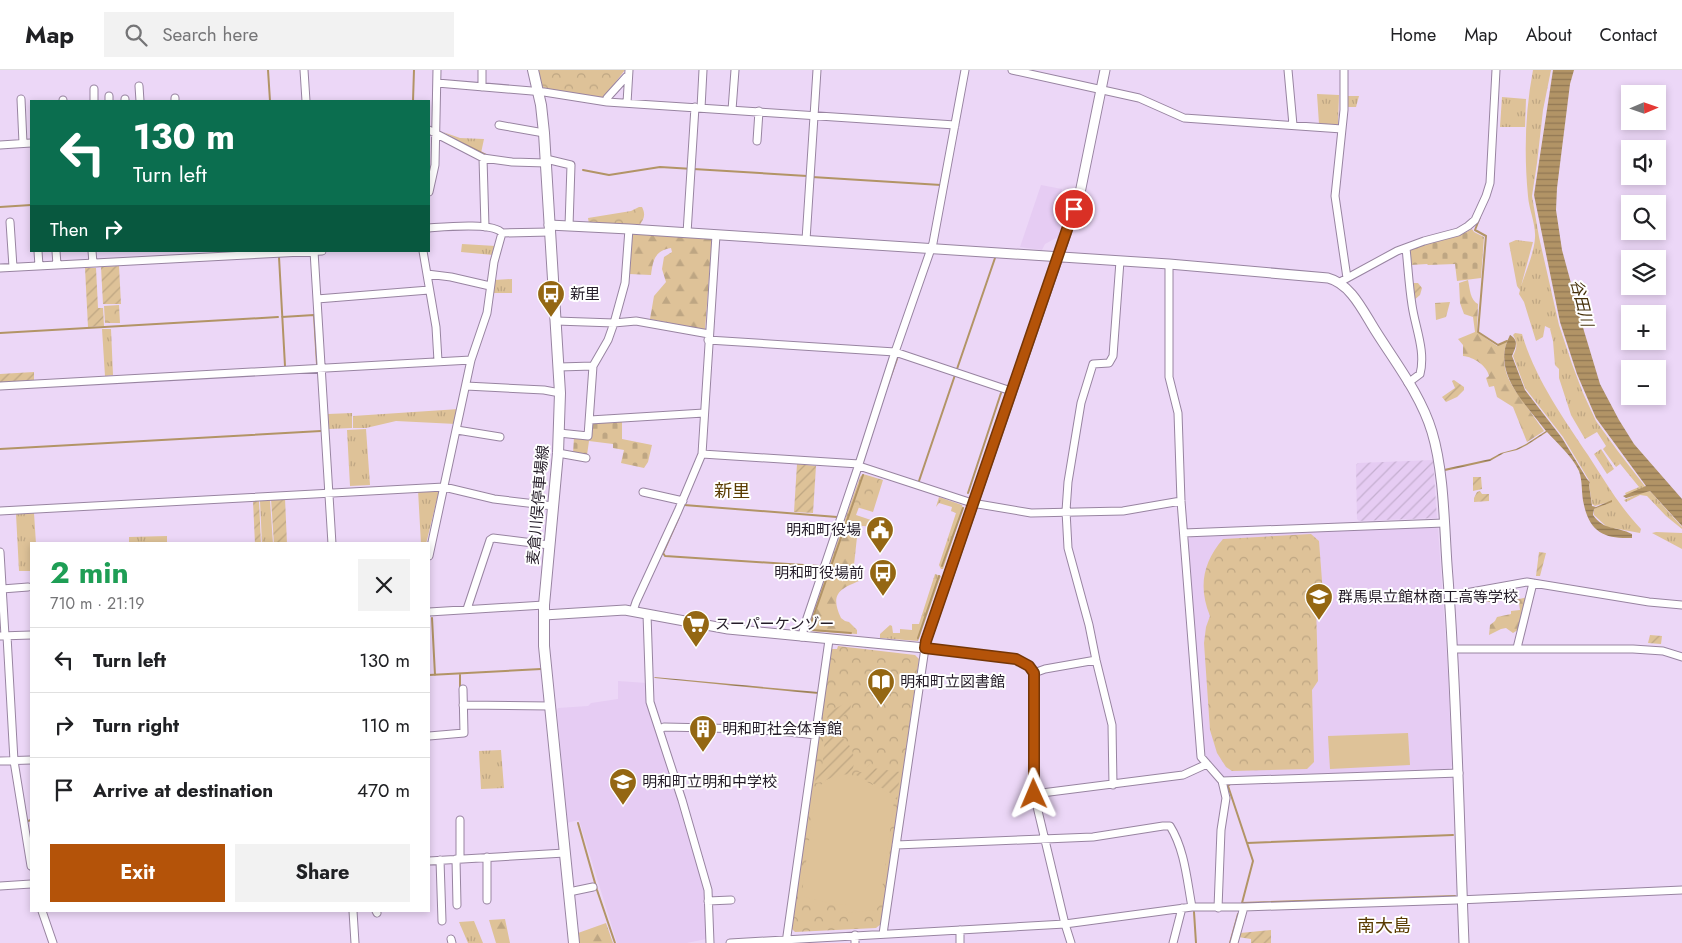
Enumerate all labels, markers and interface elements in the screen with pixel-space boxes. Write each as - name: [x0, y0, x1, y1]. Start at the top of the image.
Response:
- search box: [104, 12, 454, 57]
- text: Map: [25, 17, 74, 52]
- icon: search: [122, 21, 150, 49]
- text: Search here: [162, 21, 258, 48]
- text: Home: [1390, 22, 1436, 48]
- text: Map: [1464, 22, 1498, 48]
- text: About: [1526, 22, 1571, 48]
- text: Contact: [1599, 22, 1657, 48]
- north arrow: [1621, 85, 1666, 130]
- map controls: [1621, 85, 1666, 405]
- text: 130 m: [133, 112, 235, 162]
- icon: left: [50, 120, 115, 185]
- button: sound: [1621, 140, 1666, 185]
- text: Turn left: [133, 158, 207, 190]
- pin: [1053, 188, 1095, 230]
- icon: arrive: [1060, 195, 1088, 223]
- button: search: [1621, 195, 1666, 240]
- icon: right: [99, 215, 127, 243]
- text: Then: [50, 216, 89, 243]
- button: layers: [1621, 250, 1666, 295]
- water label: 谷田川: [1565, 277, 1599, 331]
- bus stop icon: 新里: [536, 279, 566, 318]
- place label: 新里: [570, 283, 600, 305]
- button: +: [1621, 305, 1666, 350]
- button: −: [1621, 360, 1666, 405]
- street label: 麦倉川俣停車場線: [522, 444, 554, 566]
- district label: 新里: [714, 478, 750, 504]
- public building icon: 明和町役場: [865, 515, 895, 554]
- place label: 明和町役場: [786, 519, 861, 541]
- text: 2 min: [50, 551, 129, 594]
- bus stop icon: 明和町役場前: [868, 558, 898, 597]
- button: close: [358, 559, 410, 611]
- place label: 明和町役場前: [774, 562, 864, 584]
- school or university icon: 群馬県立館林商工高等学校: [1304, 582, 1334, 621]
- place label: 群馬県立館林商工高等学校: [1338, 586, 1518, 608]
- text: 710 m · 21:19: [50, 592, 144, 615]
- supermarket icon: スーパーケンゾー: [681, 609, 711, 648]
- place label: スーパーケンゾー: [715, 613, 834, 635]
- icon: left: [50, 646, 78, 674]
- text: Turn left: [93, 647, 166, 674]
- text: 130 m: [359, 647, 410, 674]
- library icon: 明和町立図書館: [866, 667, 896, 706]
- place label: 明和町立図書館: [900, 671, 1005, 693]
- icon: right: [50, 711, 78, 739]
- text: Turn right: [93, 712, 179, 739]
- text: 110 m: [361, 712, 410, 739]
- building icon: 明和町社会体育館: [688, 714, 718, 753]
- place label: 明和町社会体育館: [722, 718, 842, 740]
- school or university icon: 明和町立明和中学校: [608, 767, 638, 806]
- position arrow: [1007, 767, 1059, 819]
- place label: 明和町立明和中学校: [642, 771, 777, 793]
- icon: arrive: [50, 776, 78, 804]
- text: Arrive at destination: [93, 777, 273, 804]
- text: 470 m: [357, 777, 410, 804]
- button: Exit: [50, 844, 225, 902]
- button: Share: [235, 844, 410, 902]
- district label: 南大島: [1357, 913, 1411, 939]

